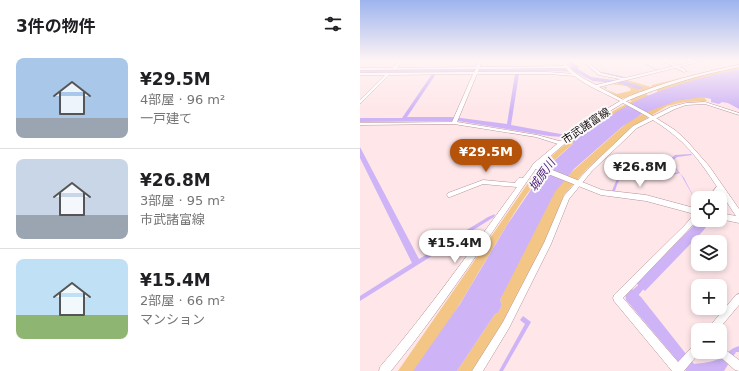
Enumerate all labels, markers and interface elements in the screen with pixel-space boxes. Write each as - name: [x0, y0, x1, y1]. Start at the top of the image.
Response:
- icon: filters: [322, 13, 344, 35]
- text: 3件の物件: [16, 16, 96, 36]
- text: ¥29.5M: [140, 69, 211, 89]
- icon: home: [48, 74, 96, 122]
- text: 4部屋 · 96 m²: [140, 92, 225, 107]
- street label: 市武諸富線: [560, 105, 612, 147]
- text: 一戸建て: [140, 111, 192, 126]
- pin: ¥29.5M: [453, 139, 519, 173]
- text: ¥29.5M: [459, 144, 513, 159]
- pin: ¥26.8M: [607, 154, 673, 188]
- water label: 城原川: [526, 155, 559, 194]
- text: ¥26.8M: [613, 159, 667, 174]
- text: ¥26.8M: [140, 170, 211, 190]
- icon: home: [48, 175, 96, 223]
- map controls: [691, 191, 727, 359]
- button: locate: [691, 191, 727, 227]
- text: 3部屋 · 95 m²: [140, 193, 225, 208]
- text: 市武諸富線: [140, 212, 205, 227]
- pin: ¥15.4M: [422, 230, 488, 264]
- text: ¥15.4M: [428, 235, 482, 250]
- button: layers: [691, 235, 727, 271]
- text: ¥15.4M: [140, 270, 211, 290]
- icon: home: [48, 275, 96, 323]
- button: +: [691, 279, 727, 315]
- text: 2部屋 · 66 m²: [140, 293, 225, 308]
- text: マンション: [140, 312, 205, 327]
- button: −: [691, 323, 727, 359]

